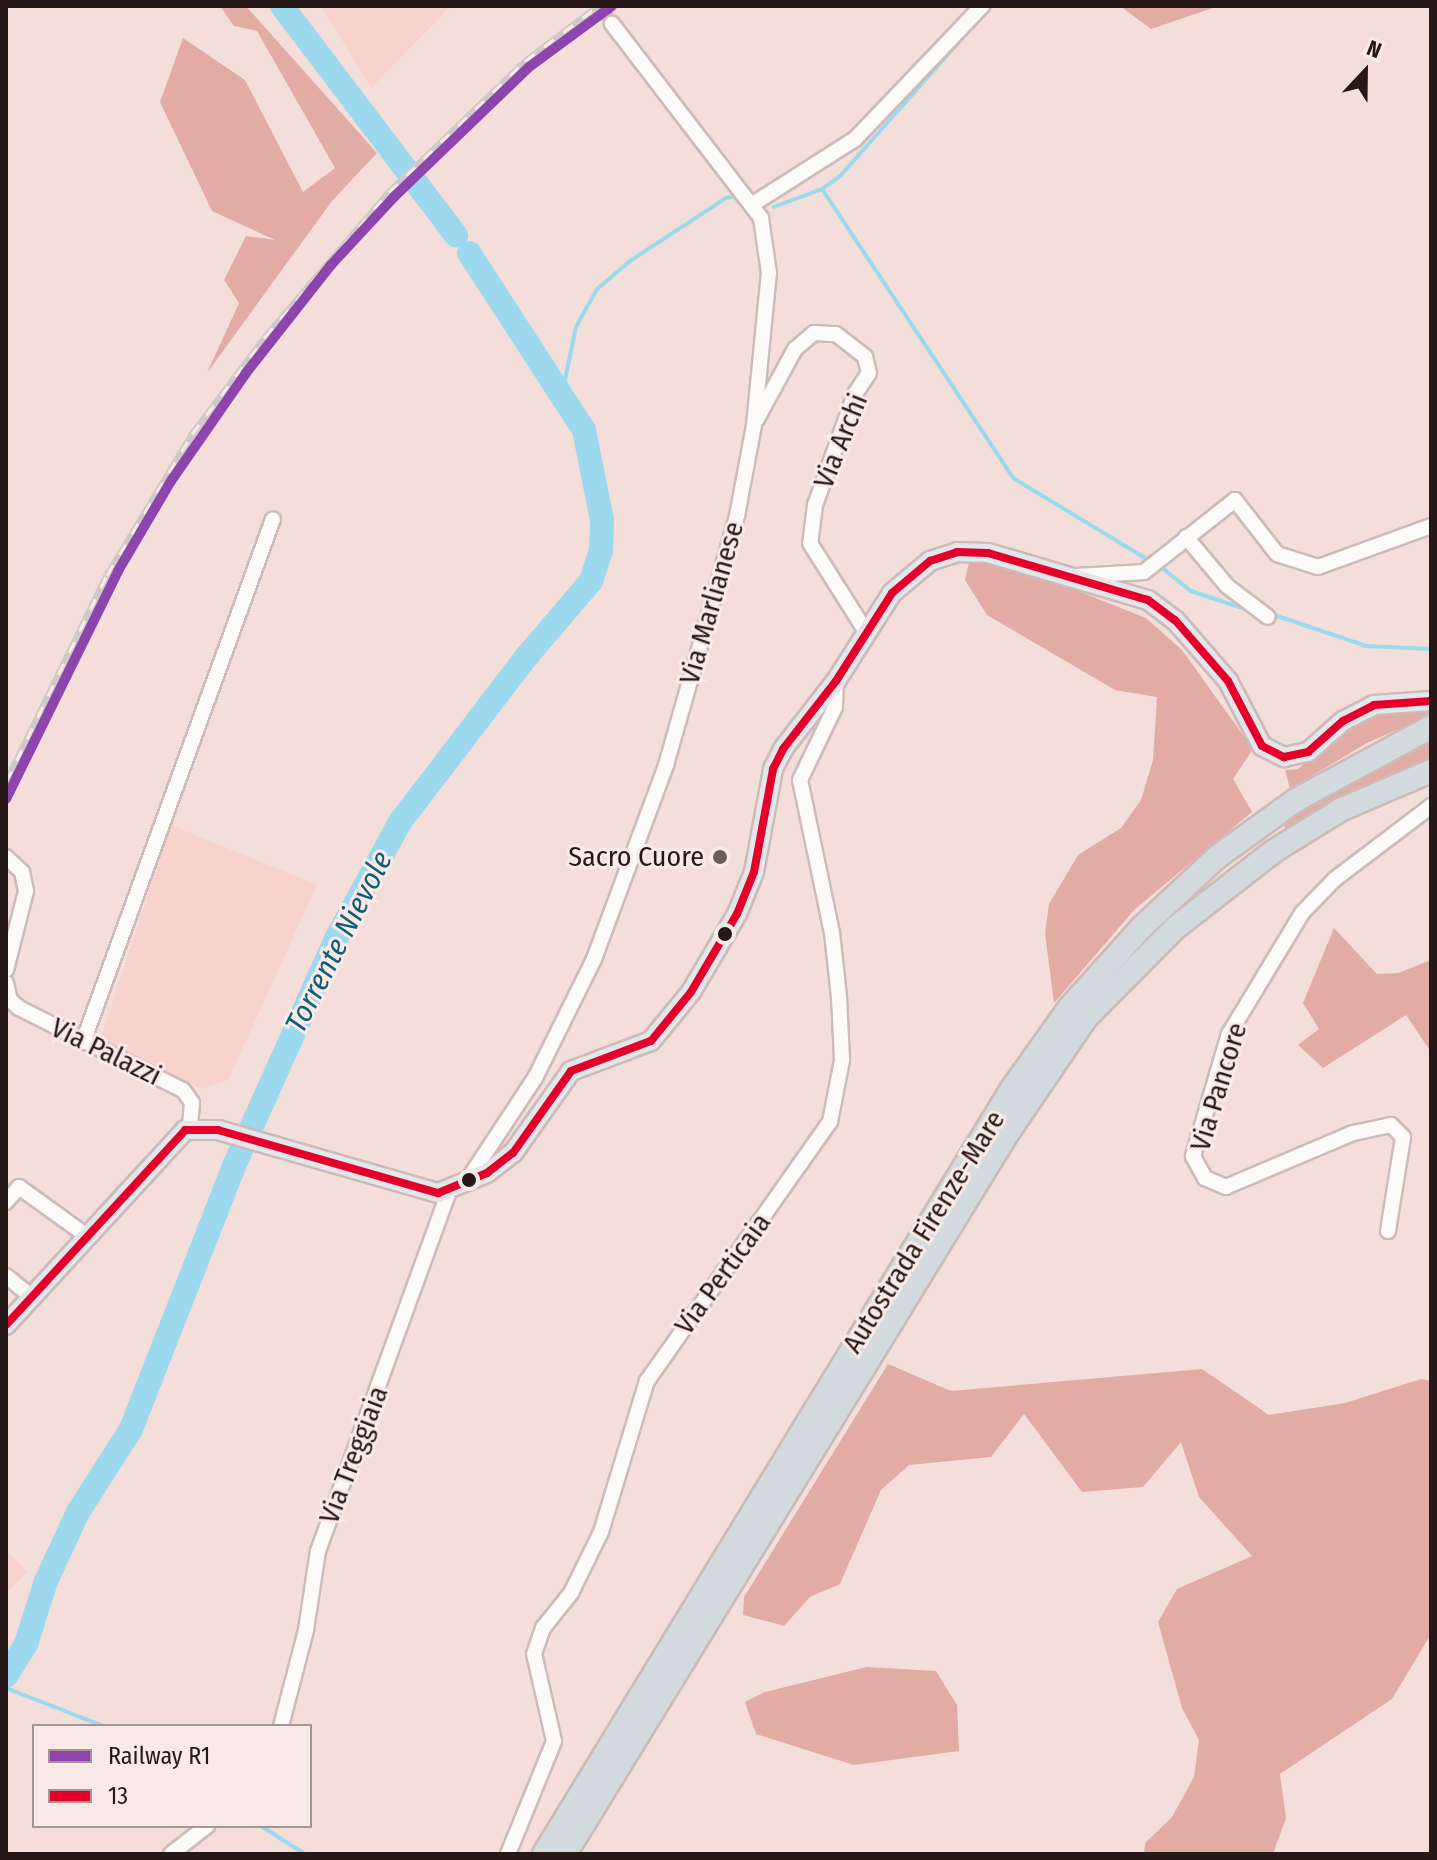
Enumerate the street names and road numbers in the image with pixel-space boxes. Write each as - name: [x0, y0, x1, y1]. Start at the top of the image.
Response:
- street label: Via Archi: [807, 389, 875, 493]
- street label: Via Marlianese: [673, 518, 751, 688]
- street label: Via Palazzi: [45, 1011, 167, 1093]
- street label: Via Pancore: [1184, 1019, 1254, 1155]
- street label: Autostrada Firenze-Mare: [836, 1105, 1012, 1359]
- street label: Via Perticaia: [668, 1207, 778, 1341]
- street label: Via Treggiaia: [312, 1382, 396, 1528]

